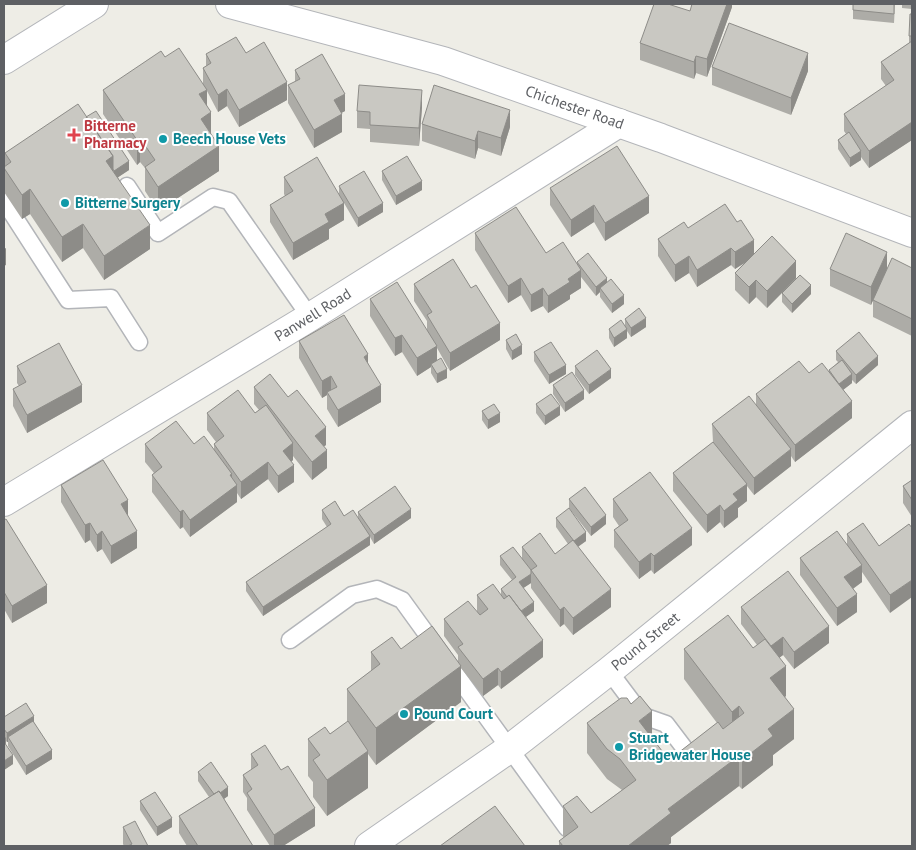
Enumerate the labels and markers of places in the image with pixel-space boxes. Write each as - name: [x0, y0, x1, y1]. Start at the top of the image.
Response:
- place label: Bitterne Pharmacy: [84, 116, 147, 152]
- marker: Bitterne Pharmacy: [68, 129, 80, 141]
- place label: Beech House Vets: [173, 129, 286, 148]
- marker: Beech House Vets: [157, 133, 169, 145]
- place label: Bitterne Surgery: [75, 193, 181, 212]
- marker: Bitterne Surgery: [59, 197, 71, 209]
- place label: Pound Court: [414, 704, 494, 723]
- marker: Pound Court: [398, 708, 410, 720]
- place label: Stuart Bridgewater House: [629, 728, 751, 764]
- marker: Stuart Bridgewater House: [613, 741, 625, 753]

